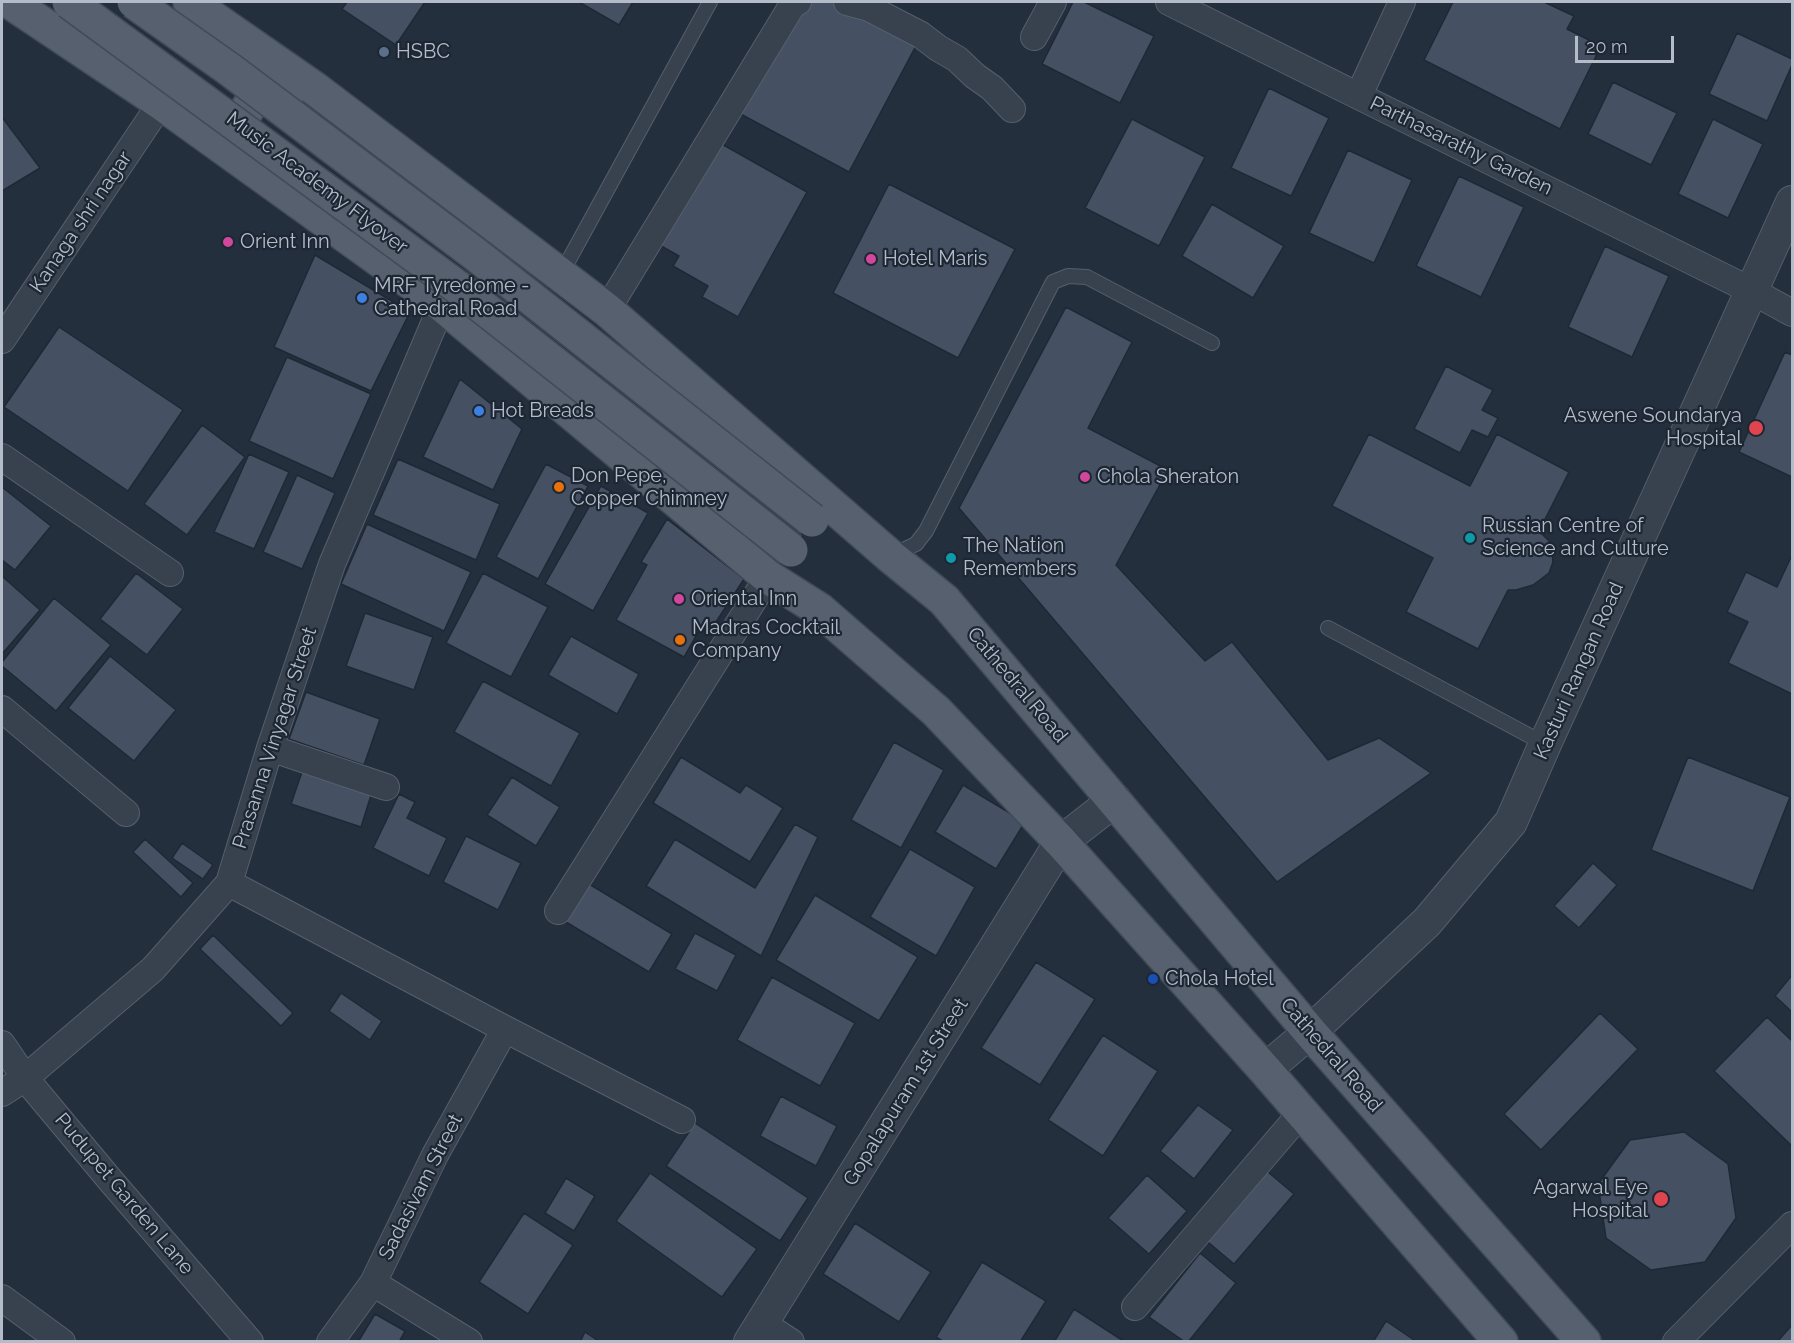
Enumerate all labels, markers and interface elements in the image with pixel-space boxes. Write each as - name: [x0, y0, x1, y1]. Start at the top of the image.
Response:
- scale bar: [1578, 24, 1677, 62]
- text: 20 m: [1586, 36, 1628, 57]
- place label: HSBC: [396, 40, 450, 64]
- marker: HSBC: [377, 45, 391, 59]
- street label: Parthasarathy Garden: [1366, 91, 1556, 201]
- street label: Music Academy Flyover: [222, 107, 412, 259]
- street label: Kanaga shri nagar: [25, 147, 137, 297]
- place label: Orient Inn: [240, 230, 330, 254]
- marker: Orient Inn: [221, 235, 235, 249]
- place label: Hotel Maris: [883, 247, 988, 271]
- marker: Hotel Maris: [864, 252, 878, 266]
- place label: MRF Tyredome - Cathedral Road: [374, 274, 529, 321]
- marker: MRF Tyredome - Cathedral Road: [355, 291, 369, 305]
- place label: Hot Breads: [491, 399, 594, 423]
- marker: Hot Breads: [472, 404, 486, 418]
- place label: Aswene Soundarya Hospital: [1564, 404, 1742, 451]
- marker: Aswene Soundarya Hospital: [1747, 419, 1765, 437]
- place label: Don Pepe, Copper Chimney: [571, 464, 727, 511]
- place label: Chola Sheraton: [1097, 465, 1239, 489]
- marker: Chola Sheraton: [1078, 470, 1092, 484]
- marker: Don Pepe, Copper Chimney: [552, 480, 566, 494]
- place label: Russian Centre of Science and Culture: [1482, 514, 1669, 561]
- marker: Russian Centre of Science and Culture: [1463, 531, 1477, 545]
- place label: The Nation Remembers: [963, 534, 1077, 581]
- marker: The Nation Remembers: [944, 551, 958, 565]
- street label: Kasturi Rangan Road: [1529, 578, 1629, 764]
- place label: Oriental Inn: [691, 587, 797, 611]
- marker: Oriental Inn: [672, 592, 686, 606]
- place label: Madras Cocktail Company: [692, 616, 840, 663]
- street label: Cathedral Road: [962, 622, 1072, 748]
- street label: Prasanna Vinyagar Street: [228, 624, 322, 852]
- marker: Madras Cocktail Company: [673, 633, 687, 647]
- place label: Chola Hotel: [1165, 967, 1274, 991]
- marker: Chola Hotel: [1146, 972, 1160, 986]
- street label: Cathedral Road: [1275, 993, 1387, 1117]
- street label: Gopalapuram 1st Street: [838, 994, 974, 1190]
- street label: Pudupet Garden Lane: [49, 1108, 199, 1280]
- street label: Sadasivam Street: [374, 1110, 468, 1264]
- place label: Agarwal Eye Hospital: [1533, 1176, 1648, 1223]
- marker: Agarwal Eye Hospital: [1652, 1190, 1670, 1208]

